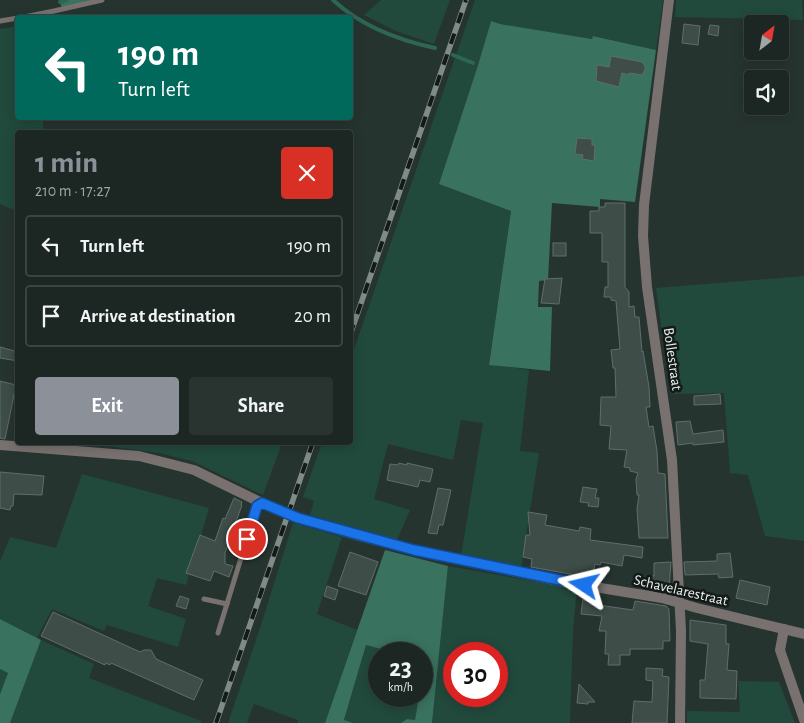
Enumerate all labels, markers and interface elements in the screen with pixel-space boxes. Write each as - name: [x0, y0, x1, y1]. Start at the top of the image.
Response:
- north arrow: [744, 15, 789, 60]
- map controls: [744, 15, 789, 115]
- icon: left: [35, 35, 100, 100]
- text: 190 m: [118, 37, 199, 72]
- button: sound: [744, 70, 789, 115]
- text: Turn left: [118, 78, 190, 100]
- button: close: [281, 147, 333, 199]
- text: 1 min: [35, 148, 98, 178]
- text: 210 m · 17:27: [35, 183, 110, 199]
- icon: left: [37, 232, 65, 260]
- text: Turn left: [80, 237, 144, 256]
- text: 190 m: [287, 237, 331, 256]
- icon: arrive: [37, 302, 65, 330]
- text: Arrive at destination: [80, 307, 236, 326]
- text: 20 m: [294, 307, 331, 326]
- street label: Bollestraat: [661, 327, 684, 392]
- button: Exit: [35, 377, 179, 435]
- button: Share: [189, 377, 333, 435]
- pin: [226, 518, 268, 560]
- icon: arrive: [233, 525, 261, 553]
- position arrow: [557, 558, 609, 610]
- street label: Schavelarestraat: [632, 572, 730, 609]
- speed limit sign: 30: [443, 642, 508, 707]
- text: 23: [389, 656, 412, 681]
- text: km/h: [388, 681, 413, 693]

